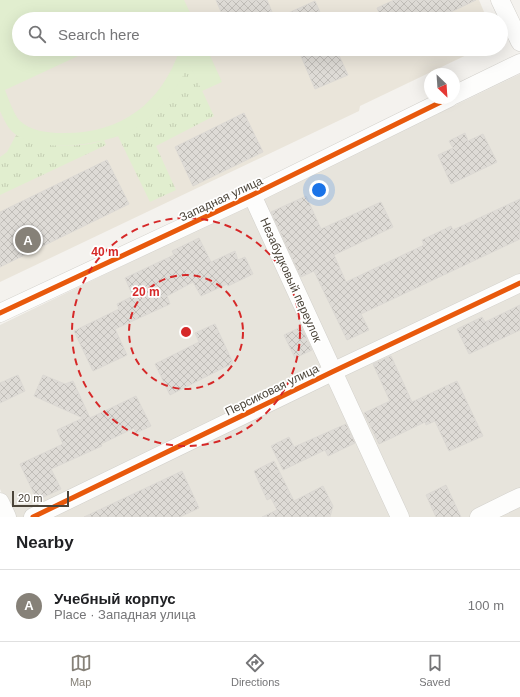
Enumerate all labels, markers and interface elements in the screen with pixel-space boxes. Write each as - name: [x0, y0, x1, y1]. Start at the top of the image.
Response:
- search box: [12, 12, 508, 56]
- icon: search: [26, 23, 48, 45]
- text: Search here: [58, 26, 140, 43]
- north arrow: [424, 68, 460, 104]
- street label: Западная улица: [177, 173, 265, 224]
- your location: [309, 180, 329, 200]
- street label: Незабудковый переулок: [257, 216, 325, 345]
- pin: A: [15, 225, 41, 255]
- text: 40 m: [91, 245, 119, 259]
- text: 20 m: [132, 285, 160, 299]
- centre of rings: [179, 325, 193, 339]
- street label: Персиковая улица: [223, 361, 321, 419]
- scale bar: [12, 489, 69, 508]
- text: 20 m: [18, 492, 42, 504]
- text: Nearby: [16, 533, 74, 552]
- text: Учебный корпус: [54, 590, 176, 607]
- text: A: [24, 598, 34, 613]
- text: 100 m: [468, 598, 504, 613]
- text: Place · Западная улица: [54, 607, 196, 622]
- tab: Map: [70, 652, 92, 688]
- tab: Directions: [231, 652, 280, 688]
- tab: Saved: [419, 652, 450, 688]

